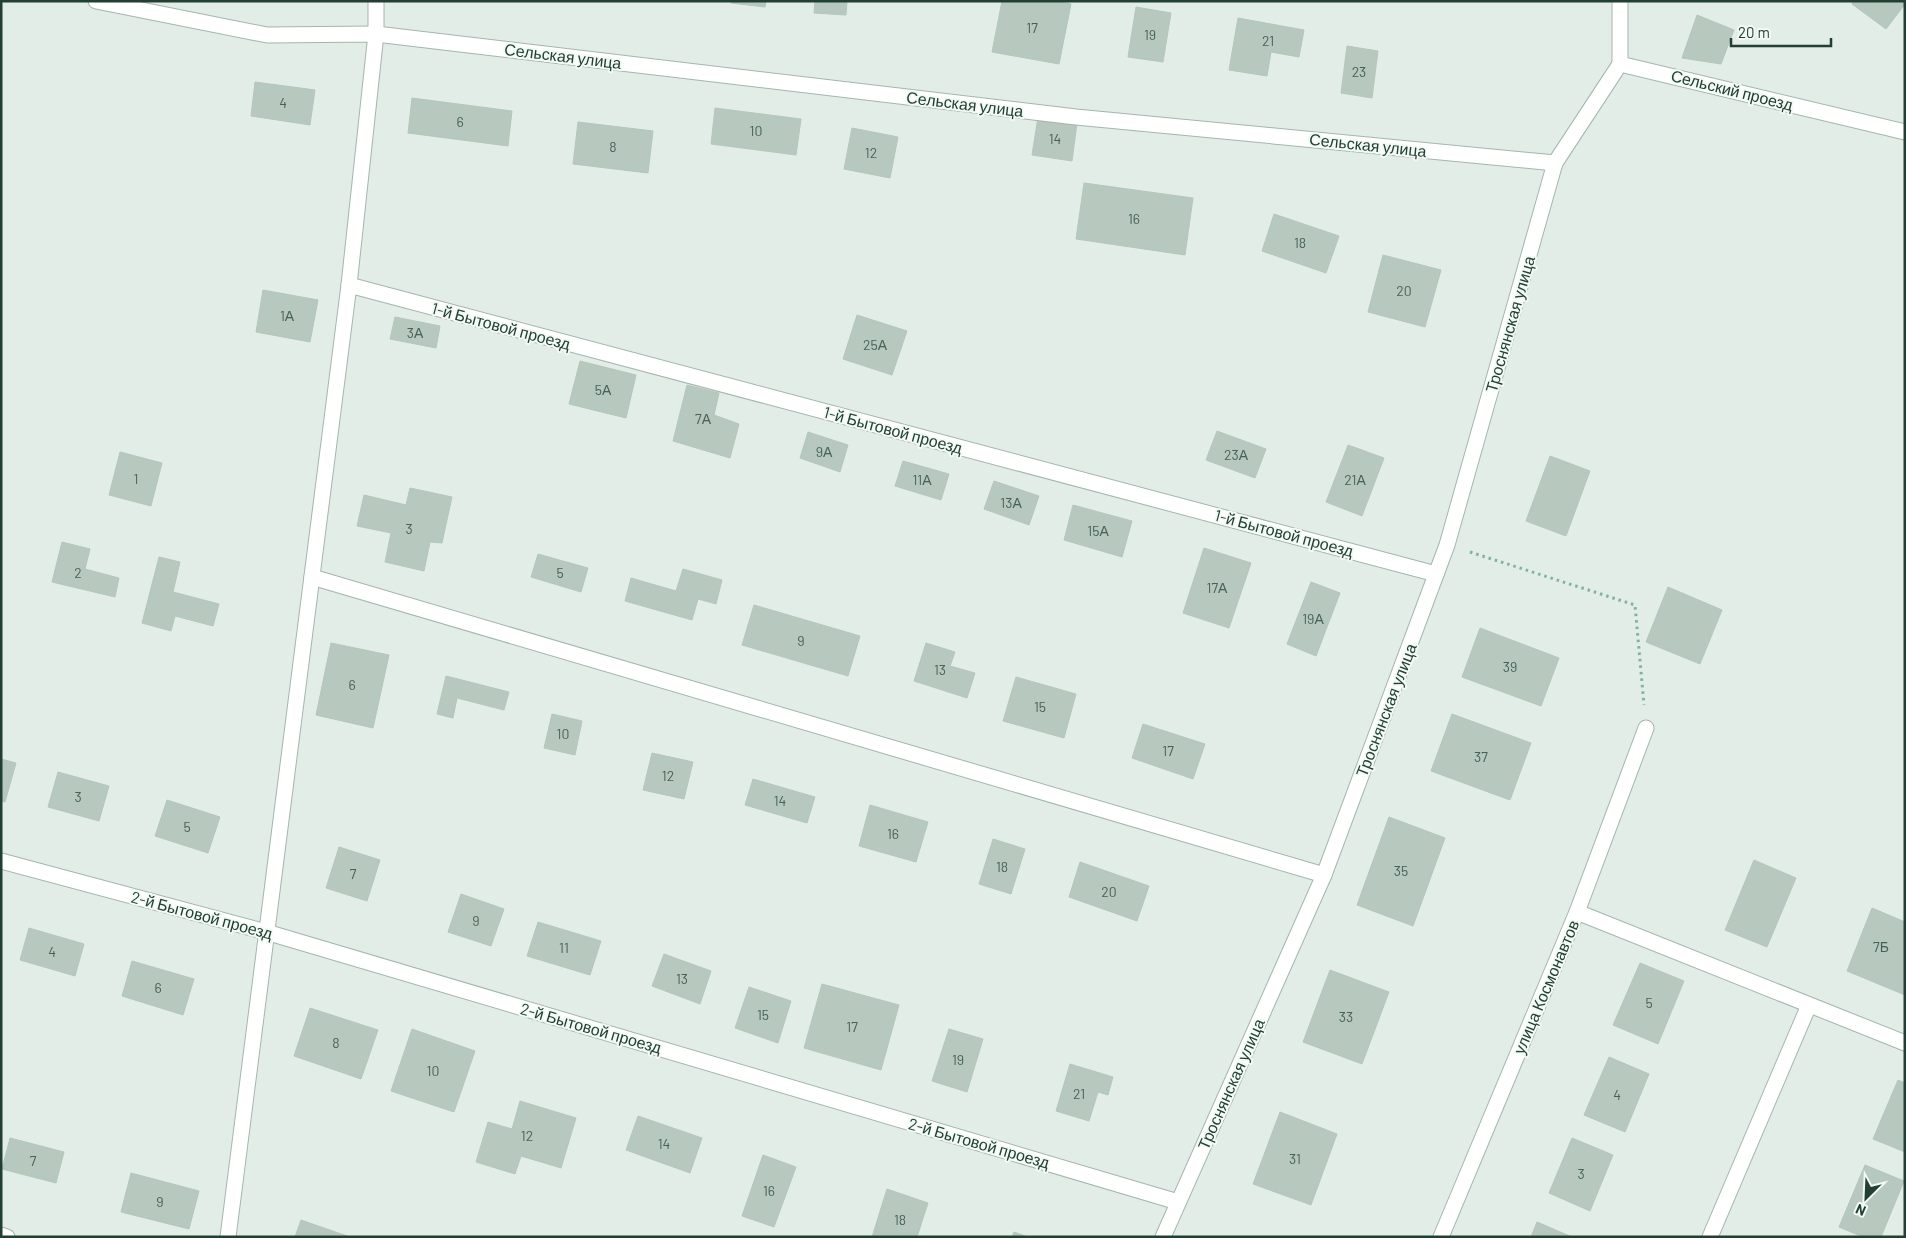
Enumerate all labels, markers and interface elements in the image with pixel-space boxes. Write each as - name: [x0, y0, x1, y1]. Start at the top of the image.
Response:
- scale bar: [1731, 15, 1831, 47]
- house number: 17: [1026, 19, 1038, 36]
- text: 20 m: [1738, 23, 1770, 41]
- house number: 19: [1144, 26, 1156, 43]
- house number: 21: [1262, 32, 1274, 49]
- street label: Сельская улица: [503, 39, 623, 72]
- house number: 23: [1352, 63, 1366, 80]
- street label: Сельский проезд: [1669, 65, 1796, 114]
- street label: Сельская улица: [905, 87, 1025, 120]
- house number: 4: [279, 94, 287, 111]
- house number: 6: [456, 113, 464, 130]
- house number: 10: [750, 122, 762, 139]
- street label: Сельская улица: [1309, 129, 1428, 160]
- house number: 14: [1049, 130, 1061, 147]
- house number: 8: [609, 138, 617, 155]
- house number: 12: [865, 144, 877, 161]
- house number: 16: [1128, 210, 1140, 227]
- house number: 18: [1294, 234, 1306, 251]
- street label: Троснянская улица: [1481, 253, 1538, 394]
- house number: 20: [1396, 282, 1412, 299]
- street label: 1-й Бытовой проезд: [430, 298, 573, 353]
- house number: 1А: [280, 307, 295, 324]
- house number: 3А: [407, 324, 424, 341]
- house number: 25А: [863, 336, 888, 353]
- house number: 5А: [595, 381, 612, 398]
- street label: 1-й Бытовой проезд: [822, 402, 965, 457]
- house number: 7А: [695, 410, 712, 427]
- house number: 9А: [816, 443, 833, 460]
- house number: 23А: [1224, 446, 1249, 463]
- house number: 1: [134, 470, 138, 487]
- house number: 11А: [912, 471, 932, 488]
- house number: 21А: [1344, 471, 1366, 488]
- house number: 13А: [1000, 494, 1022, 511]
- street label: 1-й Бытовой проезд: [1213, 505, 1356, 560]
- house number: 3: [405, 520, 413, 537]
- house number: 15А: [1087, 522, 1109, 539]
- house number: 2: [74, 564, 82, 581]
- house number: 5: [556, 564, 564, 581]
- house number: 17А: [1207, 579, 1228, 596]
- house number: 19А: [1302, 610, 1324, 627]
- house number: 9: [797, 632, 805, 649]
- street label: Троснянская улица: [1351, 640, 1420, 779]
- house number: 39: [1503, 658, 1517, 675]
- house number: 13: [934, 661, 946, 678]
- house number: 6: [348, 676, 356, 693]
- house number: 15: [1034, 698, 1046, 715]
- house number: 10: [557, 725, 569, 742]
- house number: 17: [1162, 742, 1174, 759]
- house number: 37: [1474, 748, 1488, 765]
- house number: 12: [662, 767, 674, 784]
- house number: 3: [74, 788, 82, 805]
- house number: 14: [774, 792, 786, 809]
- house number: 5: [183, 818, 191, 835]
- house number: 16: [887, 825, 899, 842]
- house number: 18: [996, 858, 1008, 875]
- house number: 35: [1394, 862, 1408, 879]
- house number: 7: [350, 865, 357, 882]
- house number: 20: [1101, 883, 1117, 900]
- street label: 2-й Бытовой проезд: [129, 886, 276, 943]
- house number: 9: [472, 912, 480, 929]
- street label: улица Космонавтов: [1509, 917, 1582, 1057]
- house number: 7Б: [1873, 938, 1889, 955]
- house number: 11: [559, 939, 569, 956]
- house number: 4: [48, 943, 56, 960]
- house number: 13: [676, 970, 688, 987]
- house number: 6: [154, 979, 162, 996]
- house number: 5: [1645, 994, 1653, 1011]
- street label: 2-й Бытовой проезд: [518, 998, 664, 1057]
- house number: 15: [757, 1006, 769, 1023]
- house number: 33: [1339, 1008, 1353, 1025]
- street label: Троснянская улица: [1193, 1015, 1268, 1152]
- house number: 17: [846, 1018, 858, 1035]
- house number: 8: [332, 1034, 340, 1051]
- house number: 19: [952, 1051, 964, 1068]
- house number: 10: [427, 1062, 439, 1079]
- house number: 21: [1073, 1085, 1085, 1102]
- house number: 4: [1613, 1086, 1621, 1103]
- street label: 2-й Бытовой проезд: [906, 1113, 1052, 1172]
- house number: 12: [521, 1127, 533, 1144]
- house number: 14: [658, 1135, 670, 1152]
- house number: 31: [1289, 1150, 1301, 1167]
- house number: 7: [30, 1152, 37, 1169]
- house number: 3: [1577, 1165, 1585, 1182]
- north arrow: [1841, 1173, 1891, 1223]
- house number: 16: [763, 1182, 775, 1199]
- house number: 9: [156, 1193, 164, 1210]
- text: N: [1853, 1201, 1868, 1220]
- house number: 18: [894, 1211, 906, 1228]

